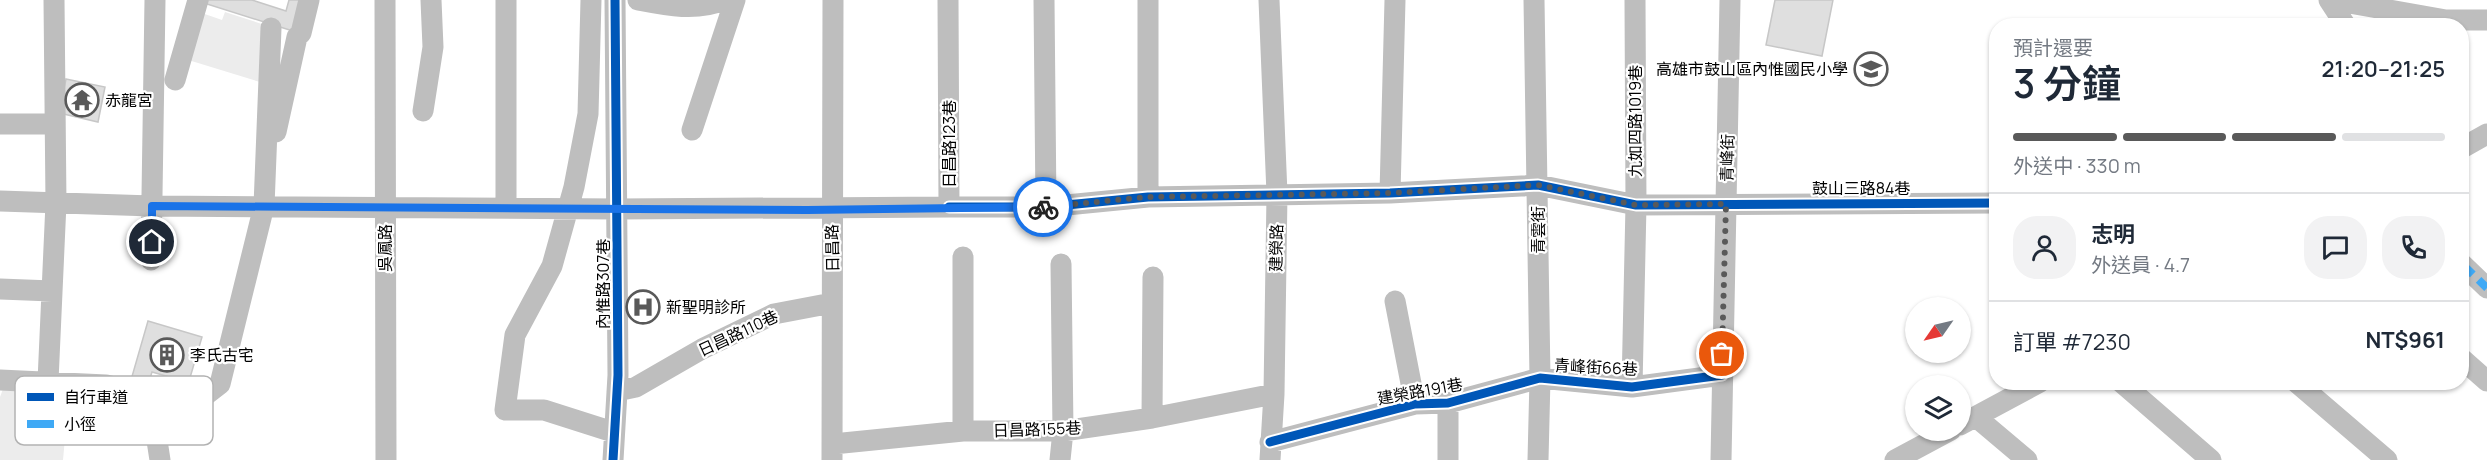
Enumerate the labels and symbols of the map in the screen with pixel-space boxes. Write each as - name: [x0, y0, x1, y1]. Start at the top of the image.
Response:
- school or university icon: 高雄市鼓山區內惟國民小學: [1853, 51, 1889, 87]
- place label: 高雄市鼓山區內惟國民小學: [1656, 58, 1848, 80]
- street label: 九如四路1019巷: [1624, 65, 1646, 177]
- temple icon: 赤龍宮: [64, 82, 100, 118]
- place label: 赤龍宮: [105, 89, 153, 111]
- street label: 日昌路123巷: [938, 100, 960, 188]
- street label: 青峰街: [1716, 134, 1738, 182]
- courier: [1013, 177, 1073, 237]
- street label: 鼓山三路84巷: [1812, 177, 1910, 199]
- street label: 青雲街: [1527, 206, 1549, 254]
- pin: [126, 216, 177, 267]
- street label: 吳鳳路: [374, 224, 396, 272]
- street label: 日昌路: [821, 224, 843, 272]
- street label: 建榮路: [1265, 224, 1287, 272]
- street label: 內惟路307巷: [592, 239, 614, 329]
- hospital icon: 新聖明診所: [625, 289, 661, 325]
- place label: 新聖明診所: [666, 296, 746, 318]
- north arrow: [1905, 297, 1971, 363]
- street label: 日昌路110巷: [694, 305, 782, 361]
- pin: [1696, 328, 1747, 379]
- building icon: 李氏古宅: [149, 337, 185, 373]
- place label: 李氏古宅: [190, 344, 254, 366]
- street label: 青峰街66巷: [1554, 354, 1638, 380]
- street label: 建榮路191巷: [1376, 373, 1464, 409]
- legend: [15, 376, 213, 445]
- text: 自行車道: [64, 386, 128, 408]
- text: 小徑: [64, 413, 96, 435]
- street label: 日昌路155巷: [992, 416, 1082, 442]

